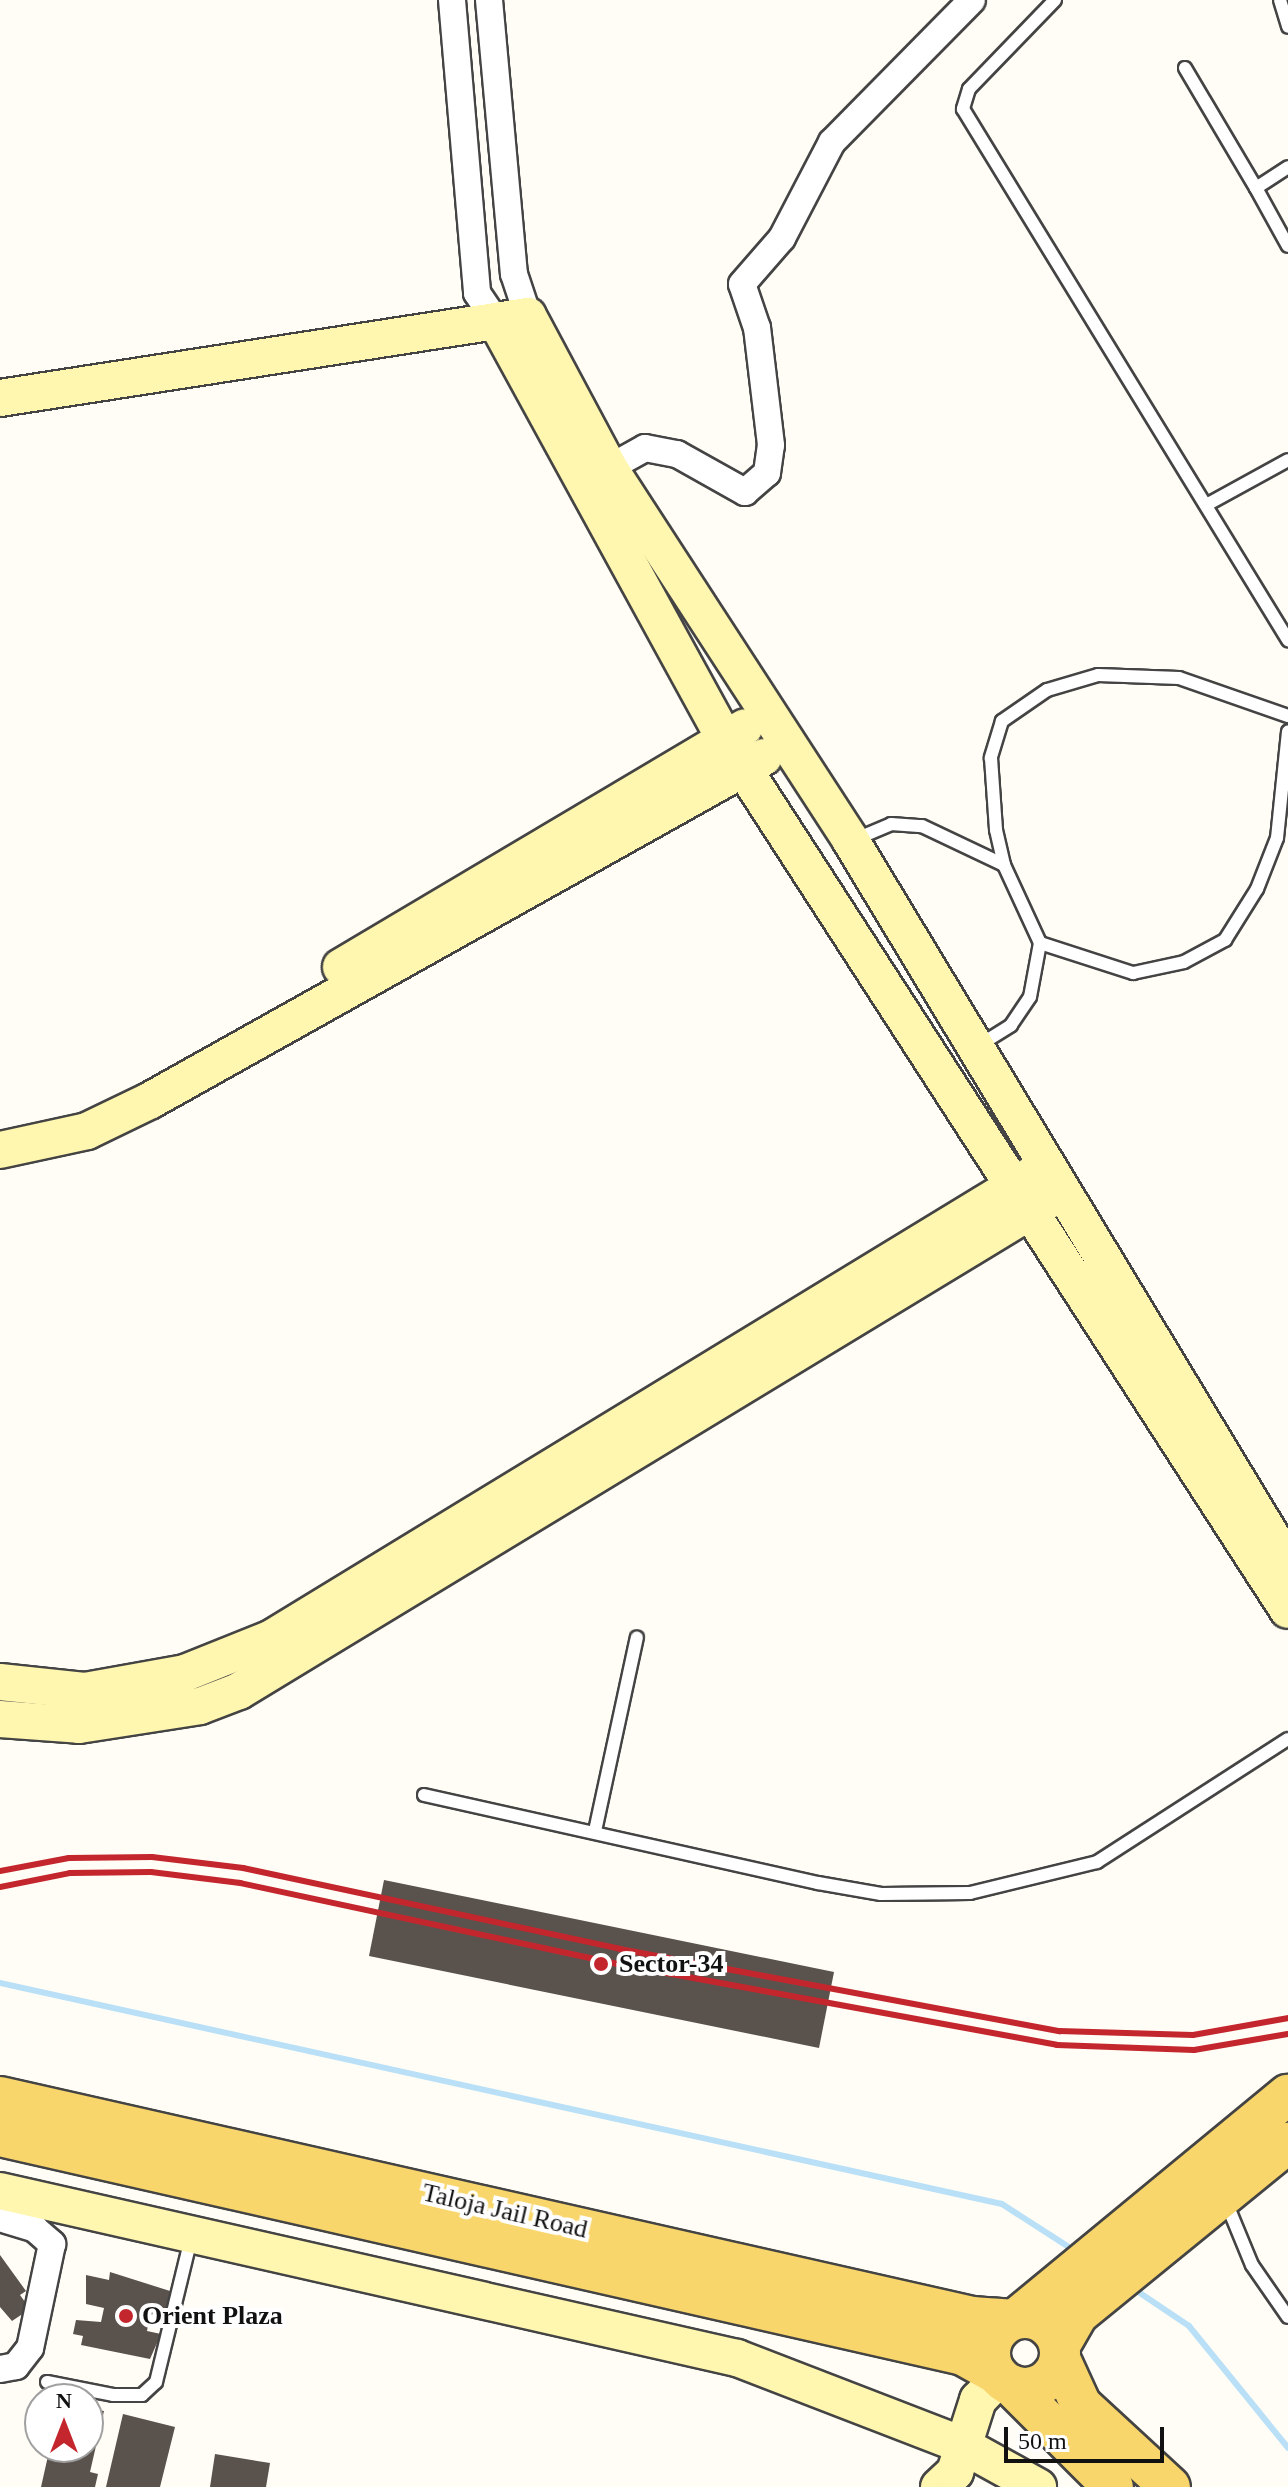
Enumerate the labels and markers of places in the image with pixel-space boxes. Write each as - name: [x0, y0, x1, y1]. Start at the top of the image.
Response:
- place label: Sector-34: [619, 1948, 723, 1980]
- marker: Sector-34: [590, 1953, 612, 1975]
- place label: Orient Plaza: [142, 2300, 283, 2332]
- marker: Orient Plaza: [117, 2307, 135, 2325]

